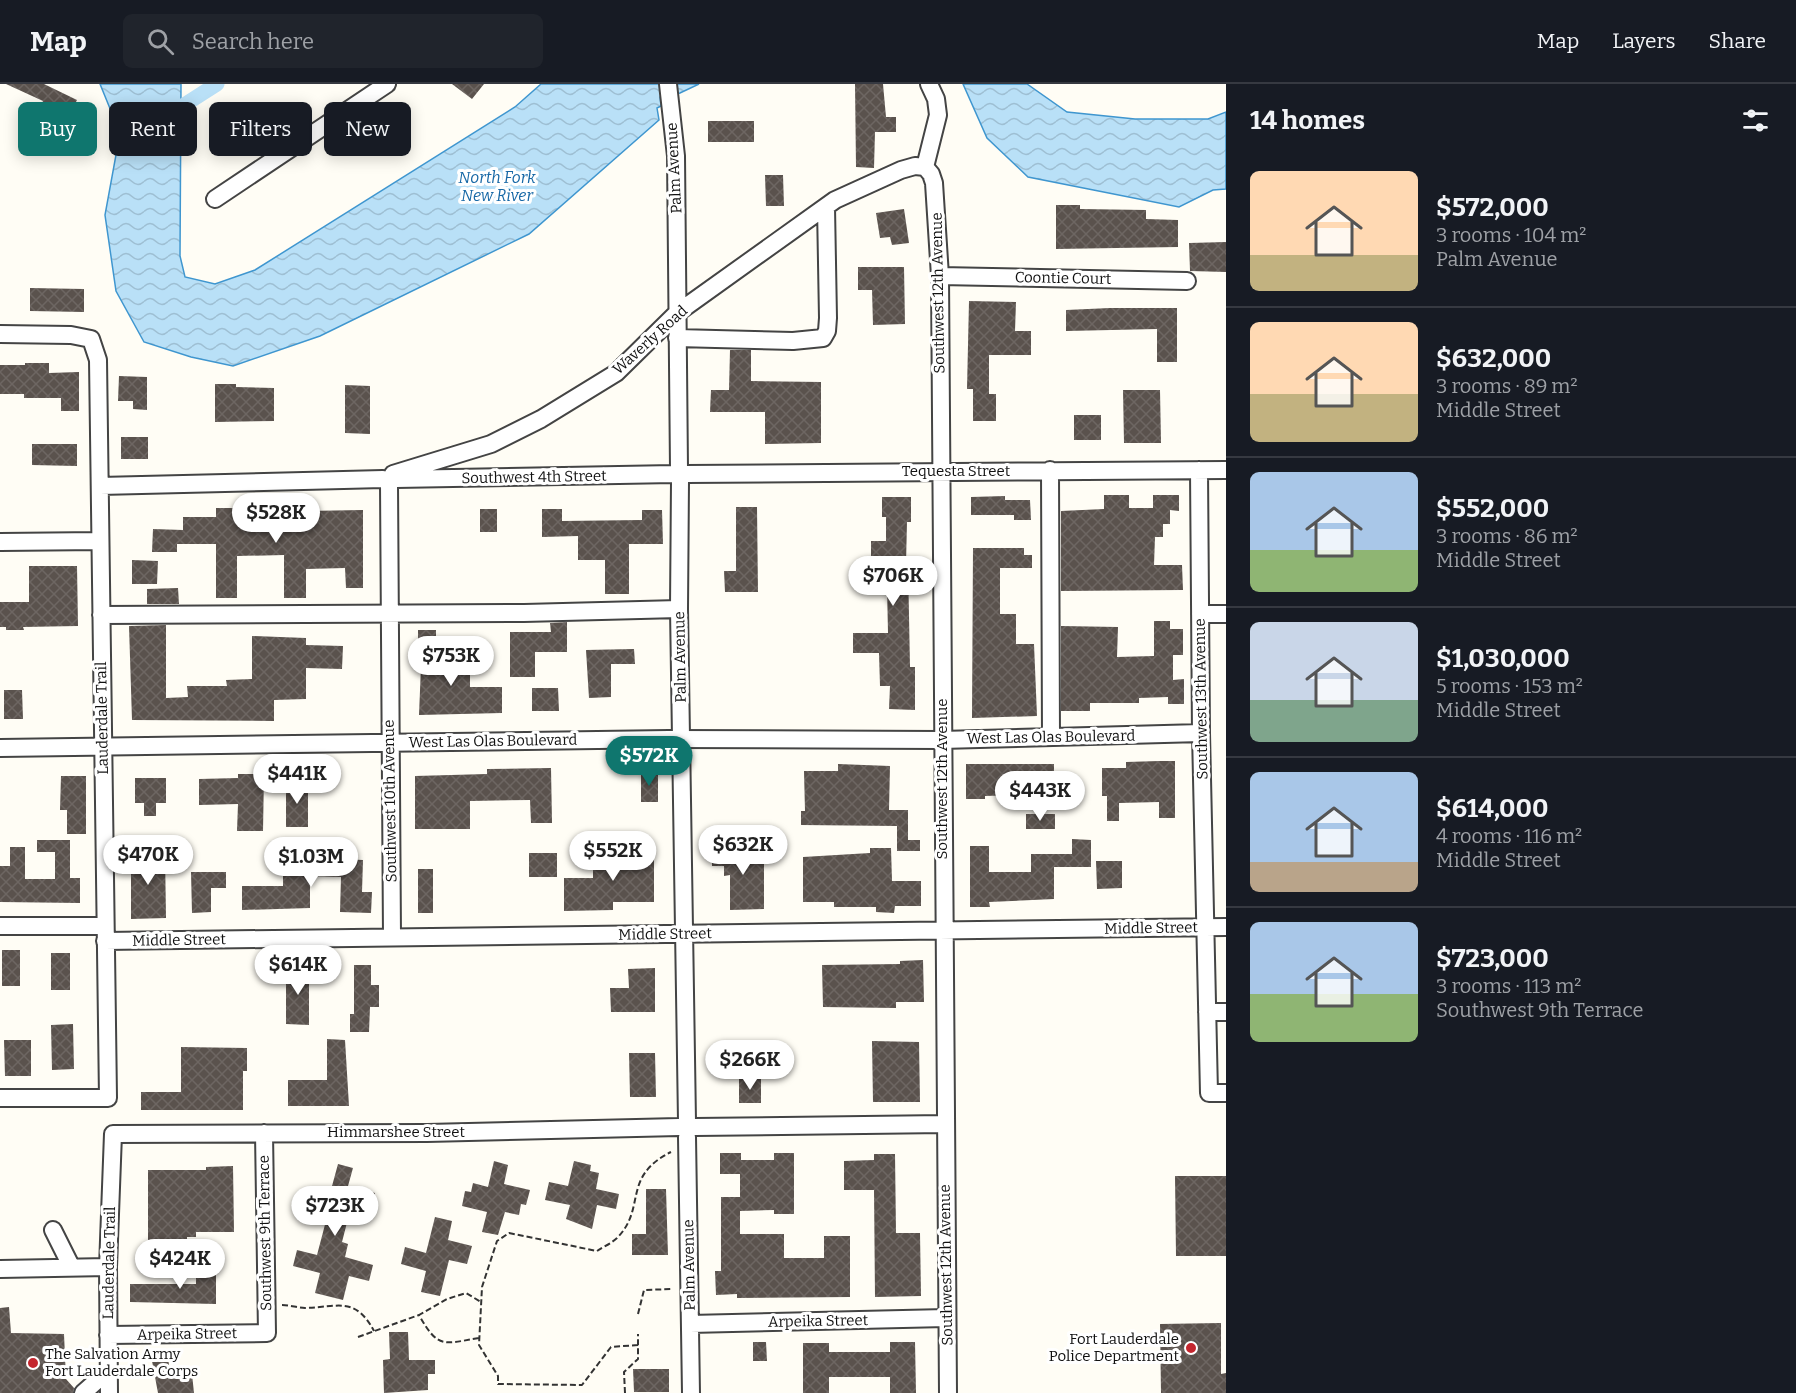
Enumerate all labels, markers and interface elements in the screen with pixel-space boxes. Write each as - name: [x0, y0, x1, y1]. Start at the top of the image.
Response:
- search box: [123, 14, 543, 68]
- text: Map: [30, 25, 87, 58]
- icon: search: [144, 25, 177, 58]
- text: Search here: [192, 28, 314, 55]
- text: Map: [1537, 28, 1579, 54]
- text: Layers: [1612, 28, 1676, 54]
- text: Share: [1709, 28, 1766, 54]
- chip: Buy: [18, 102, 97, 156]
- chip: Rent: [109, 102, 197, 156]
- chip: Filters: [209, 102, 312, 156]
- chip: New: [324, 102, 411, 156]
- icon: filters: [1739, 104, 1772, 137]
- text: 14 homes: [1250, 105, 1365, 136]
- street label: Palm Avenue: [663, 122, 685, 214]
- water label: North Fork New River: [458, 168, 536, 205]
- text: $572,000: [1436, 192, 1549, 223]
- icon: home: [1298, 195, 1370, 267]
- street label: Southwest 12th Avenue: [928, 212, 948, 374]
- text: 3 rooms · 104 m²: [1436, 223, 1586, 247]
- text: Palm Avenue: [1436, 247, 1558, 271]
- street label: Coontie Court: [1015, 268, 1112, 288]
- street label: Waverly Road: [609, 302, 691, 378]
- text: $632,000: [1436, 343, 1551, 374]
- icon: home: [1298, 346, 1370, 418]
- text: 3 rooms · 89 m²: [1436, 374, 1578, 398]
- text: Middle Street: [1436, 398, 1561, 422]
- street label: Tequesta Street: [902, 462, 1011, 480]
- street label: Southwest 4th Street: [461, 467, 607, 487]
- pin: $528K: [234, 493, 318, 544]
- text: $552,000: [1436, 493, 1549, 524]
- icon: home: [1298, 496, 1370, 568]
- text: $528K: [246, 500, 306, 524]
- text: 3 rooms · 86 m²: [1436, 524, 1578, 548]
- text: Middle Street: [1436, 548, 1561, 572]
- pin: $706K: [851, 556, 935, 607]
- text: $706K: [862, 563, 924, 587]
- street label: Palm Avenue: [670, 611, 690, 703]
- street label: Southwest 13th Avenue: [1191, 618, 1211, 780]
- pin: $753K: [409, 636, 493, 687]
- text: $753K: [422, 643, 480, 667]
- text: $1,030,000: [1436, 643, 1570, 674]
- icon: home: [1298, 646, 1370, 718]
- street label: Lauderdale Trail: [92, 661, 112, 775]
- text: 5 rooms · 153 m²: [1436, 674, 1583, 698]
- street label: Southwest 12th Avenue: [933, 698, 951, 860]
- text: Middle Street: [1436, 698, 1561, 722]
- street label: Southwest 10th Avenue: [380, 720, 400, 882]
- street label: West Las Olas Boulevard: [966, 727, 1136, 747]
- street label: West Las Olas Boulevard: [408, 731, 578, 751]
- pin: $572K: [607, 736, 691, 787]
- text: $572K: [620, 743, 679, 767]
- pin: $441K: [255, 754, 339, 805]
- text: $441K: [267, 761, 327, 785]
- pin: $443K: [998, 771, 1082, 822]
- text: $443K: [1009, 778, 1071, 802]
- text: $614,000: [1436, 793, 1549, 824]
- icon: home: [1298, 796, 1370, 868]
- text: 4 rooms · 116 m²: [1436, 824, 1582, 848]
- pin: $632K: [701, 825, 785, 876]
- pin: $552K: [571, 831, 655, 882]
- text: $632K: [713, 832, 773, 856]
- pin: $470K: [106, 835, 190, 886]
- pin: $1.03M: [262, 837, 360, 888]
- text: $552K: [583, 838, 643, 862]
- text: $470K: [117, 842, 179, 866]
- text: $1.03M: [278, 844, 344, 868]
- text: Middle Street: [1436, 848, 1561, 872]
- street label: Middle Street: [1104, 918, 1198, 938]
- street label: Middle Street: [618, 924, 712, 944]
- street label: Middle Street: [132, 930, 226, 950]
- text: $723,000: [1436, 943, 1549, 974]
- pin: $614K: [256, 945, 340, 996]
- icon: home: [1298, 946, 1370, 1018]
- text: $614K: [269, 952, 327, 976]
- text: 3 rooms · 113 m²: [1436, 974, 1581, 998]
- text: Southwest 9th Terrace: [1436, 998, 1643, 1022]
- pin: $266K: [708, 1040, 792, 1091]
- text: $266K: [719, 1047, 781, 1071]
- street label: Himmarshee Street: [327, 1123, 466, 1141]
- street label: Southwest 9th Terrace: [255, 1155, 275, 1311]
- street label: Southwest 12th Avenue: [936, 1184, 956, 1346]
- pin: $723K: [293, 1186, 377, 1237]
- text: $723K: [305, 1193, 365, 1217]
- street label: Lauderdale Trail: [99, 1206, 119, 1320]
- street label: Palm Avenue: [679, 1219, 699, 1311]
- pin: $424K: [138, 1239, 222, 1290]
- text: $424K: [149, 1246, 211, 1270]
- street label: Arpeika Street: [768, 1311, 869, 1331]
- street label: Arpeika Street: [137, 1324, 238, 1344]
- place label: Fort Lauderdale Police Department: [1049, 1330, 1180, 1365]
- marker: Fort Lauderdale Police Department: [1184, 1341, 1198, 1355]
- place label: The Salvation Army Fort Lauderdale Corps: [45, 1345, 198, 1380]
- marker: The Salvation Army Fort Lauderdale Corps: [26, 1356, 40, 1370]

